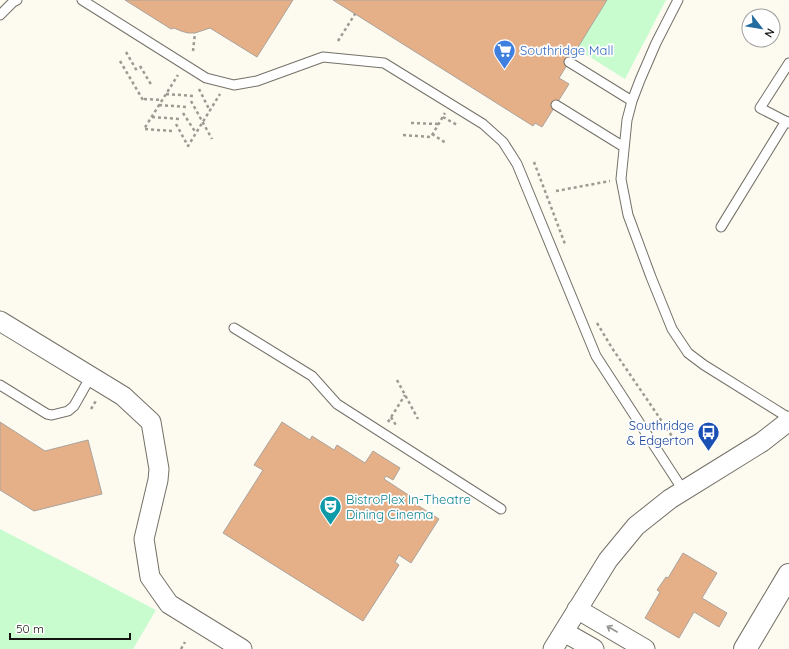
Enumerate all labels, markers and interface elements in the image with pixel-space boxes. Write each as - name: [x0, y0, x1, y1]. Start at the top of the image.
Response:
- north arrow: [741, 8, 781, 48]
- text: N: [761, 26, 778, 40]
- supermarket icon: Southridge Mall: [491, 37, 517, 70]
- place label: Southridge Mall: [520, 42, 613, 58]
- place label: Southridge & Edgerton: [627, 417, 694, 448]
- bus stop icon: Southridge & Edgerton: [696, 419, 722, 452]
- place label: BistroPlex In-Theatre Dining Cinema: [346, 491, 471, 522]
- theatre icon: BistroPlex In-Theatre Dining Cinema: [318, 493, 344, 526]
- scale bar: [10, 615, 130, 641]
- text: 50 m: [16, 621, 44, 636]
- one-way arrow: [606, 625, 618, 633]

